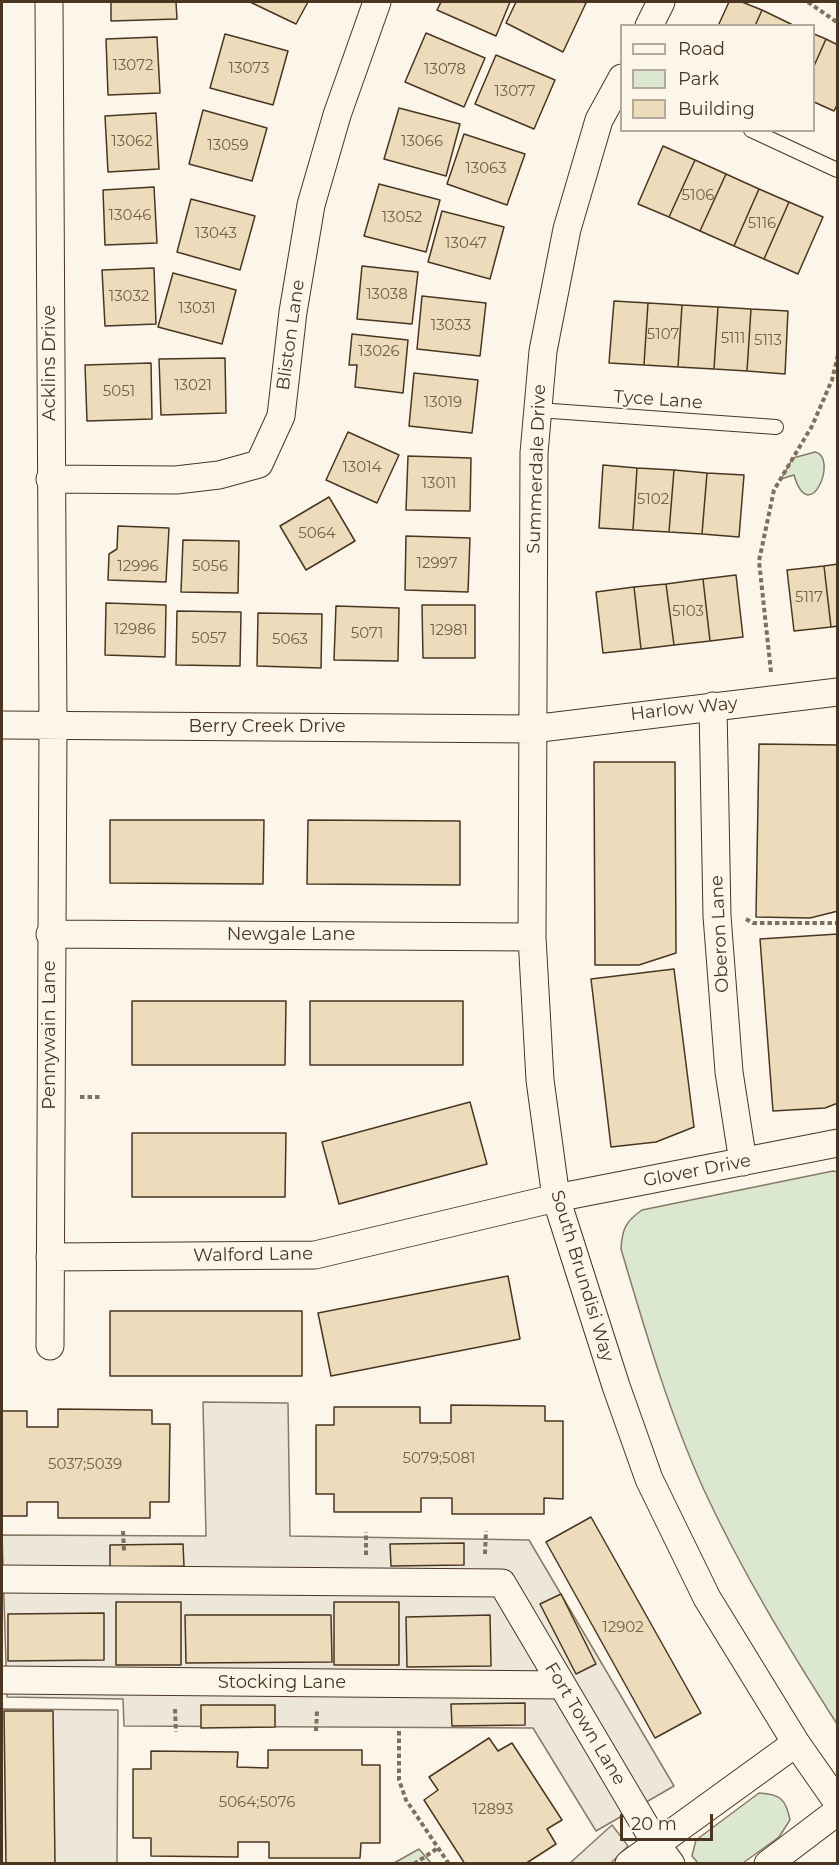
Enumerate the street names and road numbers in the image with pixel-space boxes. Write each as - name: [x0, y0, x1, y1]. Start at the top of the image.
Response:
- street label: Bliston Lane: [273, 278, 309, 392]
- street label: Acklins Drive: [39, 305, 61, 421]
- street label: Summerdale Drive: [523, 384, 551, 554]
- street label: Tyce Lane: [613, 386, 703, 414]
- street label: Harlow Way: [629, 693, 739, 725]
- street label: Berry Creek Drive: [188, 716, 346, 738]
- street label: Oberon Lane: [706, 875, 734, 993]
- street label: Newgale Lane: [227, 924, 355, 946]
- street label: Pennywain Lane: [39, 960, 61, 1110]
- street label: Glover Drive: [641, 1150, 753, 1192]
- street label: South Brundisi Way: [546, 1188, 618, 1364]
- street label: Walford Lane: [193, 1243, 313, 1267]
- street label: Fort Town Lane: [540, 1659, 630, 1789]
- street label: Stocking Lane: [218, 1672, 346, 1694]

